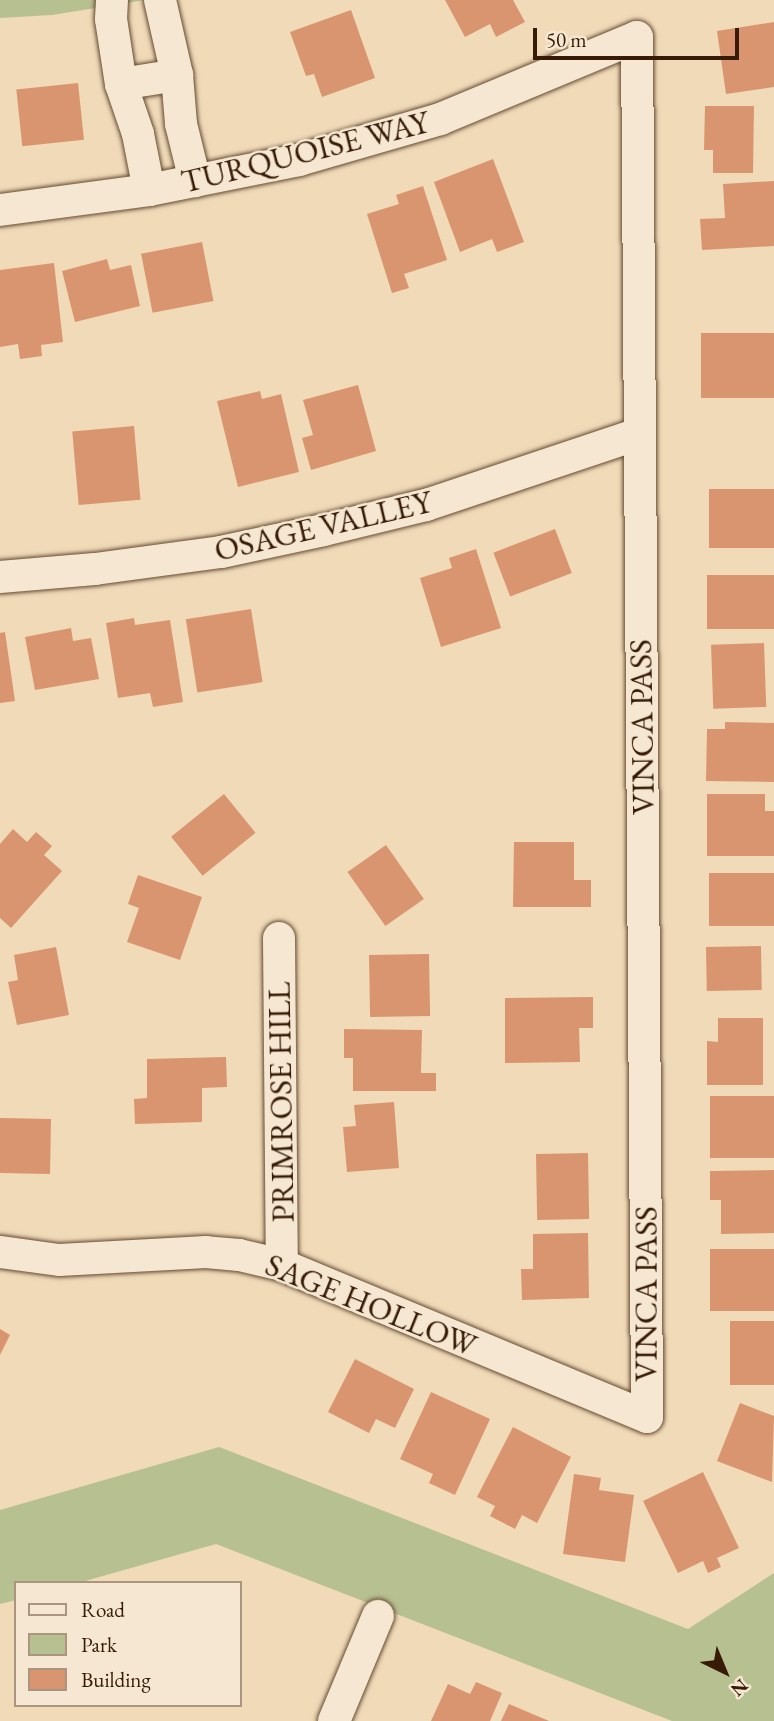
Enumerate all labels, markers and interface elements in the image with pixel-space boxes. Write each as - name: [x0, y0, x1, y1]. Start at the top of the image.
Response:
- scale bar: [536, 14, 742, 58]
- text: 50 m: [546, 26, 587, 53]
- street label: TURQUOISE WAY: [177, 103, 433, 201]
- street label: OSAGE VALLEY: [211, 482, 435, 570]
- street label: VINCA PASS: [621, 639, 663, 815]
- street label: PRIMROSE HILL: [260, 981, 302, 1223]
- street label: VINCA PASS: [627, 1206, 665, 1382]
- street label: SAGE HOLLOW: [260, 1245, 482, 1365]
- legend: [14, 1581, 242, 1707]
- text: Road: [81, 1596, 125, 1623]
- text: Park: [81, 1631, 117, 1658]
- north arrow: [690, 1637, 760, 1707]
- text: Building: [81, 1666, 151, 1693]
- text: N: [726, 1673, 754, 1702]

